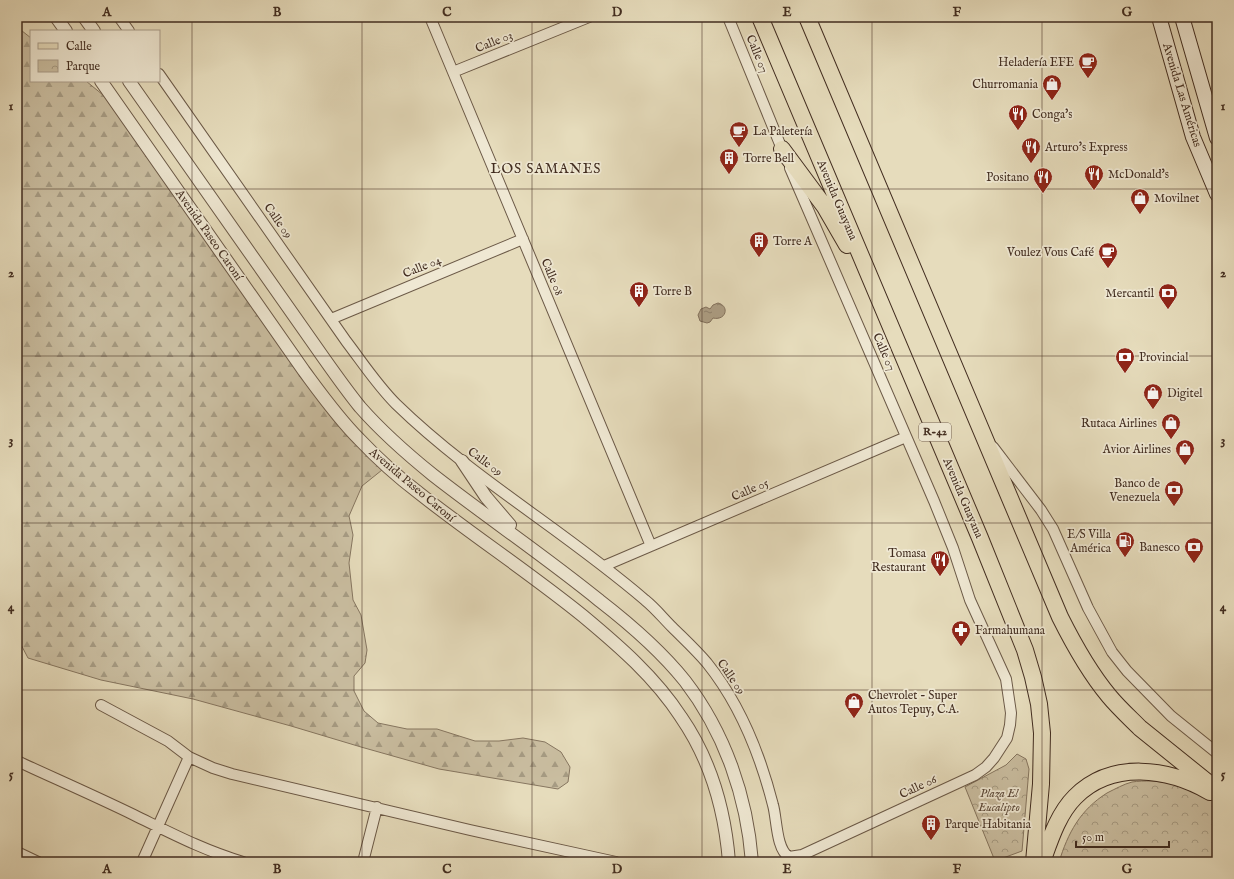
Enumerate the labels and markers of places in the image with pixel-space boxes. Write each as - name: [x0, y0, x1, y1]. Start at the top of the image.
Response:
- cafe icon: Heladería EFE: [1077, 51, 1099, 79]
- place label: Heladería EFE: [998, 55, 1074, 70]
- shop icon: Churromania: [1041, 73, 1063, 101]
- place label: Churromania: [972, 77, 1039, 92]
- restaurant icon: Conga's: [1007, 103, 1029, 131]
- place label: Conga's: [1032, 107, 1073, 122]
- cafe icon: La Paletería: [728, 120, 750, 148]
- place label: La Paletería: [753, 124, 813, 139]
- restaurant icon: Arturo's Express: [1020, 136, 1042, 164]
- place label: Arturo's Express: [1044, 140, 1128, 156]
- building icon: Torre Bell: [718, 147, 740, 175]
- place label: Torre Bell: [743, 151, 795, 166]
- restaurant icon: McDonald's: [1083, 163, 1105, 191]
- restaurant icon: Positano: [1032, 166, 1054, 194]
- place label: McDonald's: [1108, 167, 1169, 182]
- place label: Positano: [986, 170, 1030, 185]
- shop icon: Movilnet: [1129, 187, 1151, 215]
- place label: Movilnet: [1154, 191, 1199, 206]
- building icon: Torre A: [748, 230, 770, 258]
- place label: Torre A: [773, 234, 813, 249]
- cafe icon: Voulez Vous Café: [1097, 241, 1119, 269]
- place label: Voulez Vous Café: [1006, 245, 1094, 260]
- building icon: Torre B: [628, 280, 650, 308]
- bank icon: Mercantil: [1157, 282, 1179, 310]
- place label: Torre B: [653, 284, 692, 299]
- place label: Mercantil: [1106, 286, 1155, 301]
- bank icon: Provincial: [1114, 346, 1136, 374]
- place label: Provincial: [1139, 350, 1189, 365]
- shop icon: Digitel: [1142, 382, 1164, 410]
- place label: Digitel: [1167, 386, 1203, 401]
- shop icon: Rutaca Airlines: [1160, 412, 1182, 440]
- place label: Rutaca Airlines: [1081, 416, 1157, 431]
- shop icon: Avior Airlines: [1174, 438, 1196, 466]
- place label: Avior Airlines: [1102, 442, 1171, 457]
- place label: Banco de Venezuela: [1109, 476, 1161, 505]
- bank icon: Banco de Venezuela: [1163, 479, 1185, 507]
- place label: E/S Villa América: [1067, 527, 1112, 556]
- fuel station icon: E/S Villa América: [1114, 530, 1136, 558]
- bank icon: Banesco: [1183, 536, 1205, 564]
- place label: Banesco: [1139, 540, 1181, 555]
- place label: Tomasa Restaurant: [872, 546, 927, 575]
- restaurant icon: Tomasa Restaurant: [929, 549, 951, 577]
- pharmacy icon: Farmahumana: [950, 619, 972, 647]
- place label: Farmahumana: [975, 623, 1046, 638]
- place label: Chevrolet - Super Autos Tepuy, C.A.: [867, 688, 959, 718]
- shop icon: Chevrolet - Super Autos Tepuy, C.A.: [843, 691, 865, 719]
- building icon: Parque Habitania: [920, 813, 942, 841]
- place label: Parque Habitania: [945, 817, 1032, 833]

